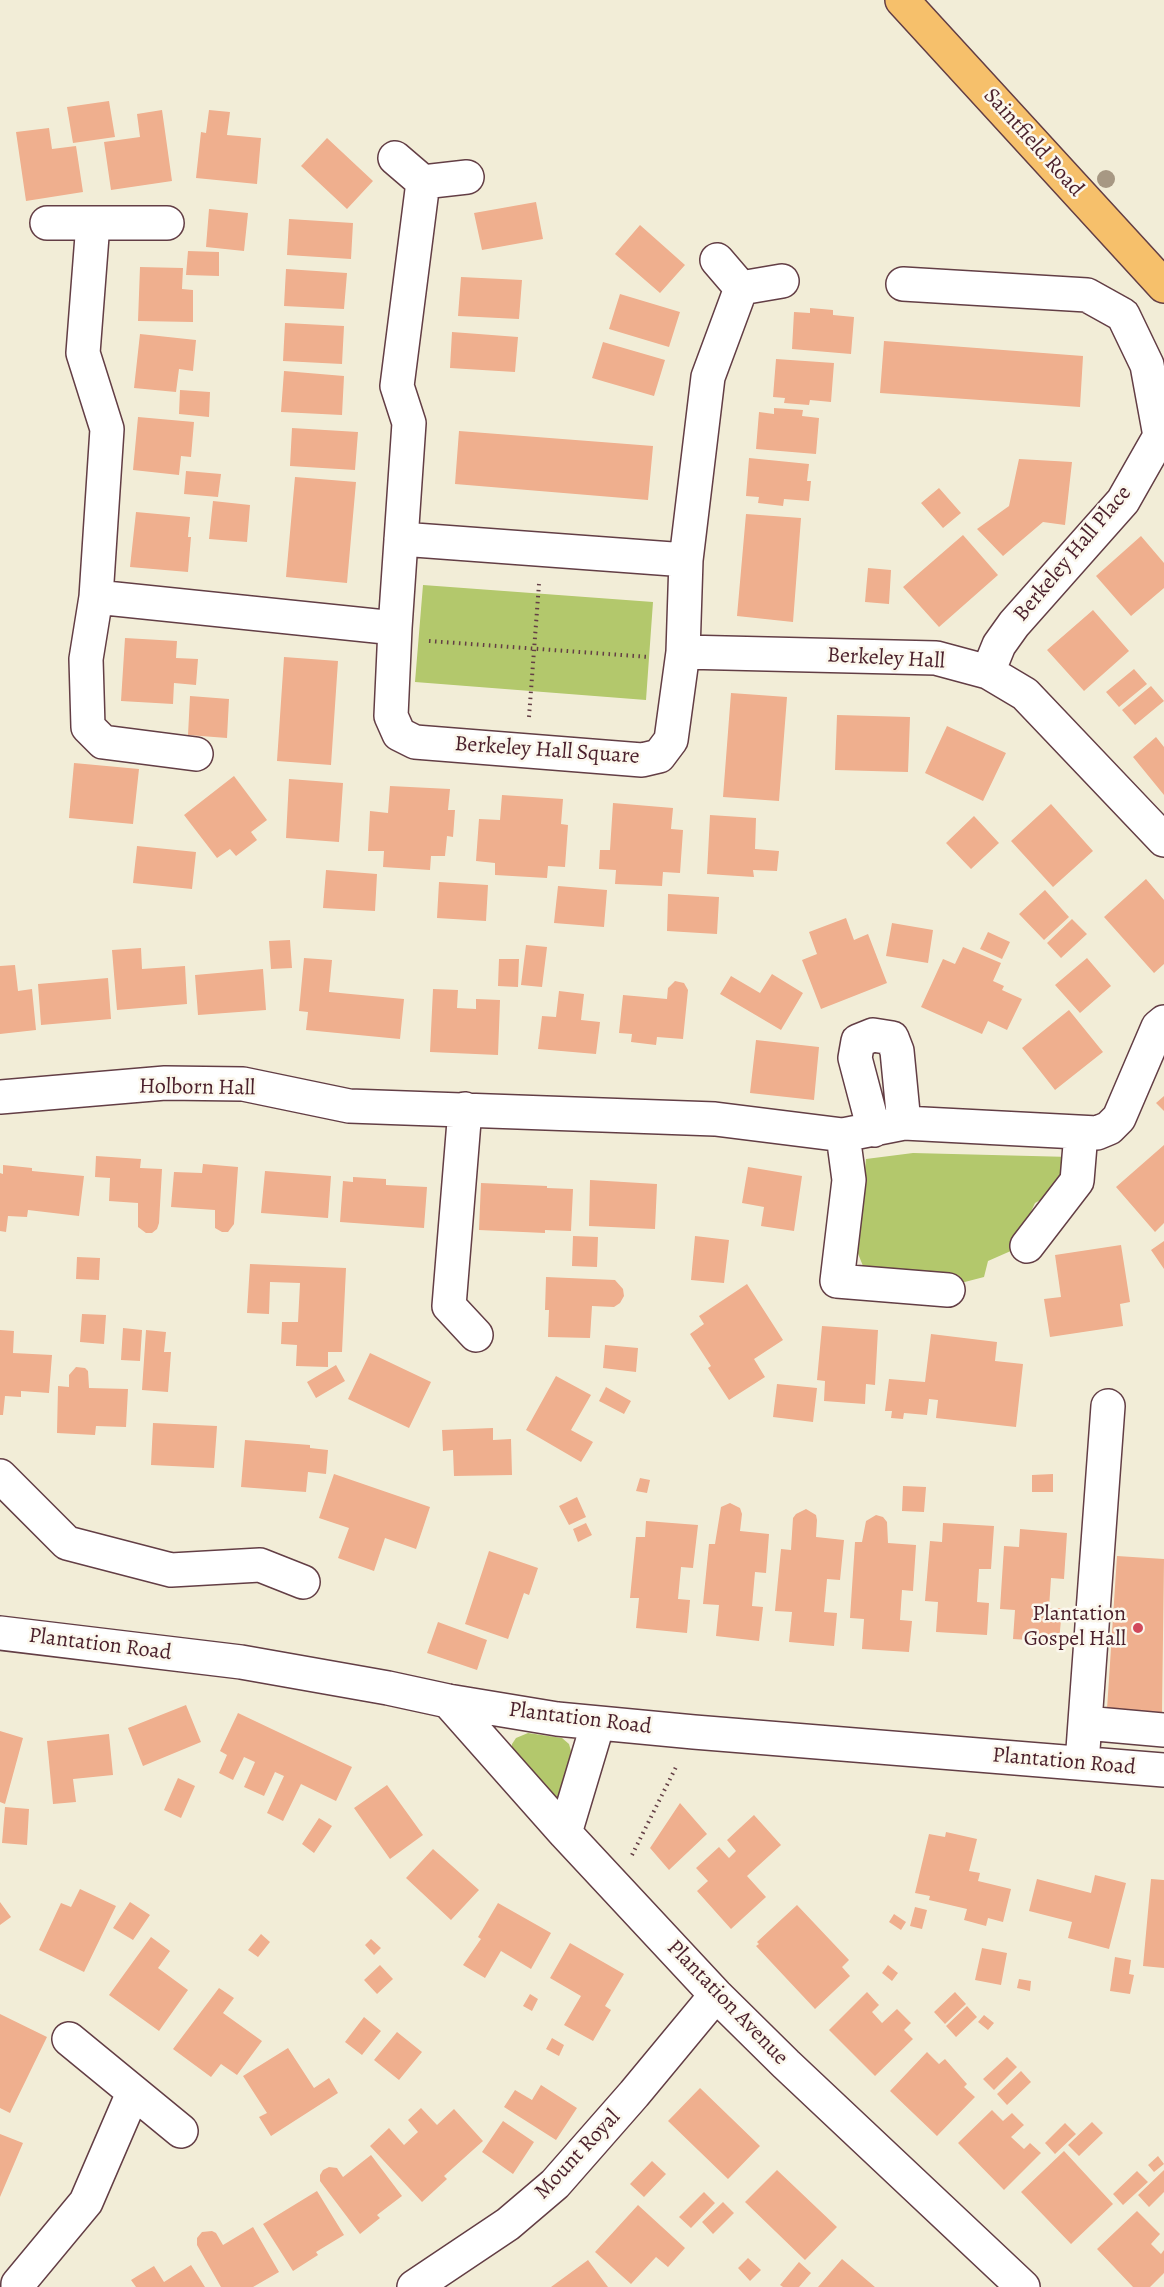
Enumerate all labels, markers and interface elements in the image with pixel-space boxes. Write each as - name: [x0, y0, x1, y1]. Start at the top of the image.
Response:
- street label: Saintfield Road: [977, 83, 1089, 203]
- street label: Berkeley Hall Place: [1009, 481, 1137, 627]
- street label: Berkeley Hall: [826, 643, 946, 675]
- street label: Berkeley Hall Square: [454, 731, 640, 771]
- street label: Holborn Hall: [138, 1074, 256, 1102]
- place label: Plantation Gospel Hall: [1024, 1602, 1126, 1654]
- marker: Plantation Gospel Hall: [1131, 1621, 1145, 1635]
- street label: Plantation Road: [27, 1623, 173, 1667]
- street label: Plantation Road: [507, 1697, 653, 1741]
- street label: Plantation Road: [991, 1743, 1137, 1781]
- street label: Plantation Avenue: [661, 1935, 793, 2071]
- street label: Mount Royal: [530, 2105, 626, 2205]

